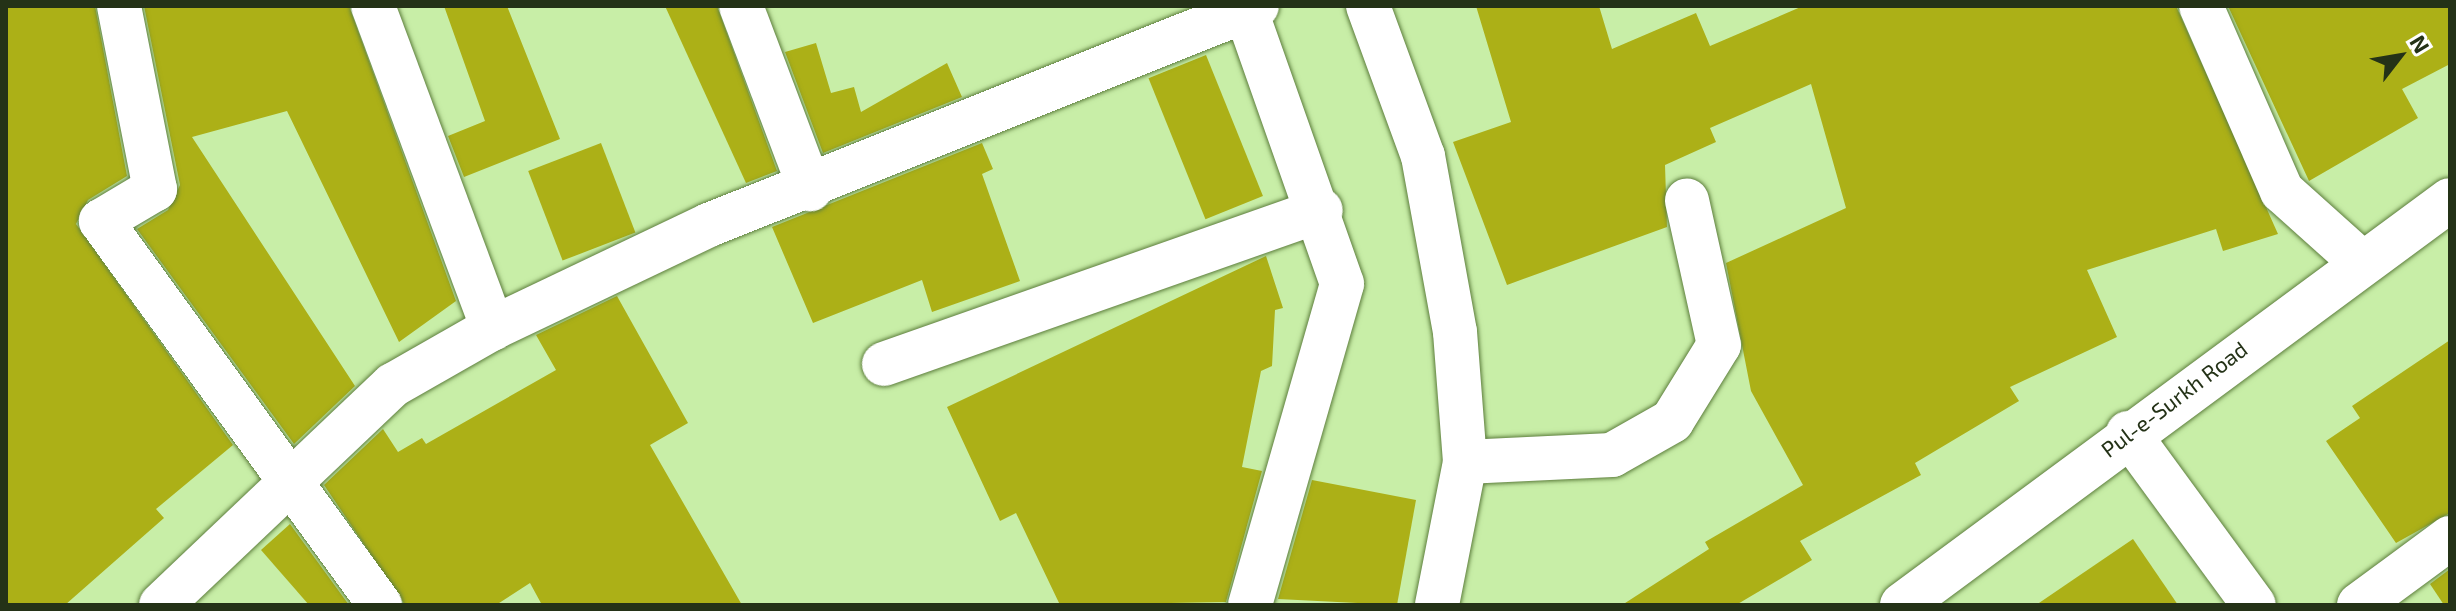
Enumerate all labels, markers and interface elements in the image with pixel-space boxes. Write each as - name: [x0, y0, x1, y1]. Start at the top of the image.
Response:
- north arrow: [2360, 16, 2440, 96]
- text: N: [2405, 30, 2436, 57]
- street label: Pul-e-Surkh Road: [2096, 335, 2252, 463]

